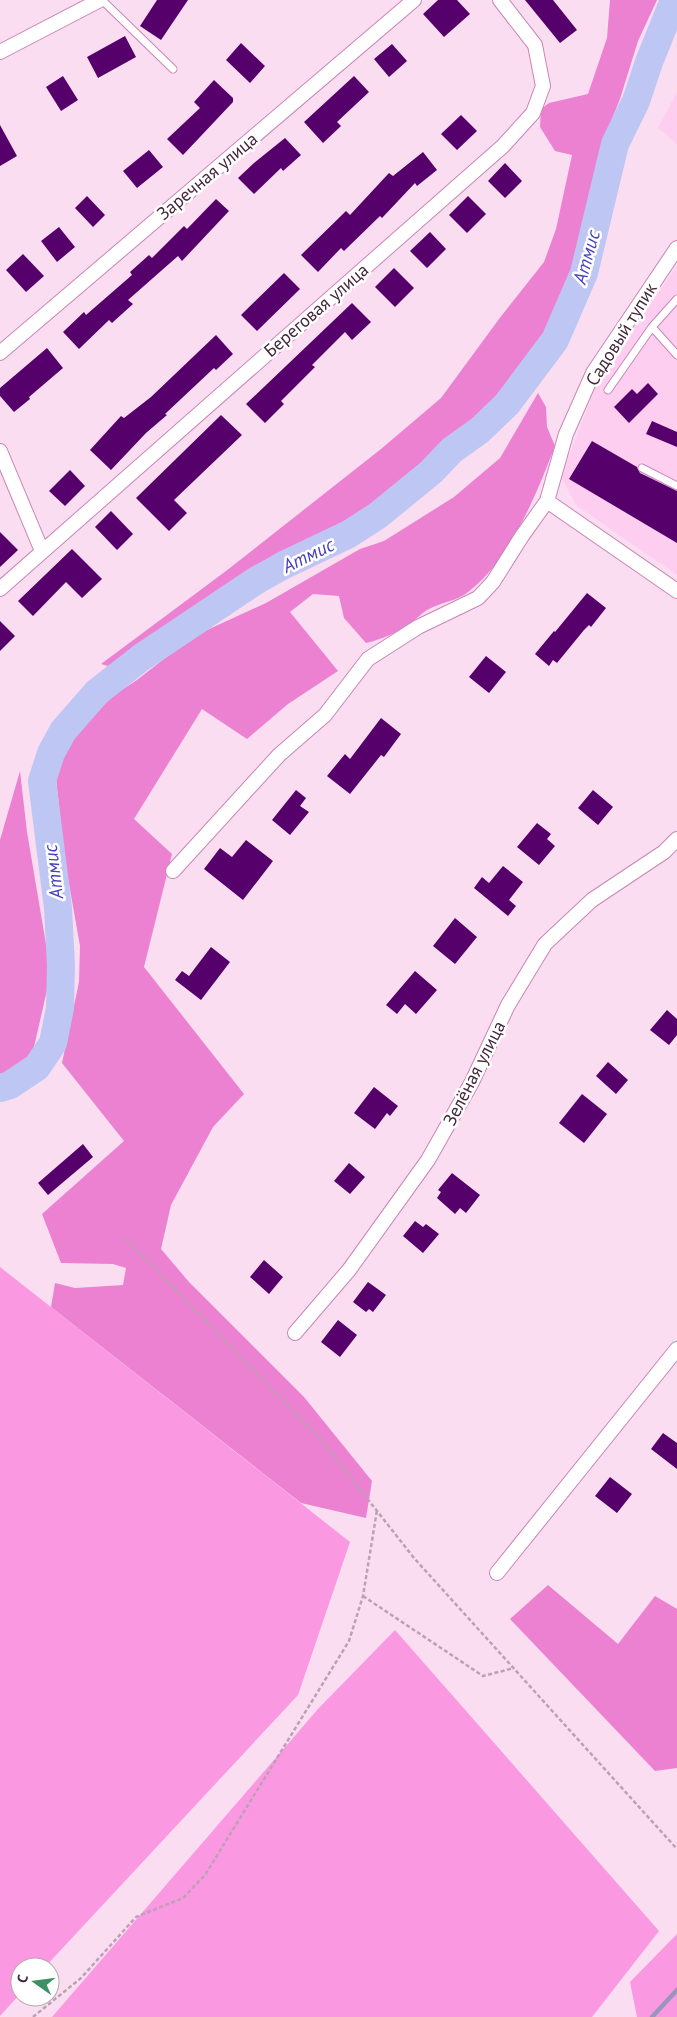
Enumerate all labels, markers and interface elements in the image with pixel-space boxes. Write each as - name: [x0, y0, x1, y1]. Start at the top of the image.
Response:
- street label: Заречная улица: [152, 127, 262, 225]
- water label: Атмис: [567, 226, 605, 288]
- street label: Береговая улица: [259, 258, 373, 362]
- street label: Садовый тупик: [580, 278, 662, 390]
- water label: Атмис: [277, 532, 339, 578]
- water label: Атмис: [38, 842, 68, 902]
- street label: Зелёная улица: [438, 1017, 510, 1129]
- north arrow: [10, 1957, 60, 2007]
- text: С: [13, 1973, 32, 1985]

